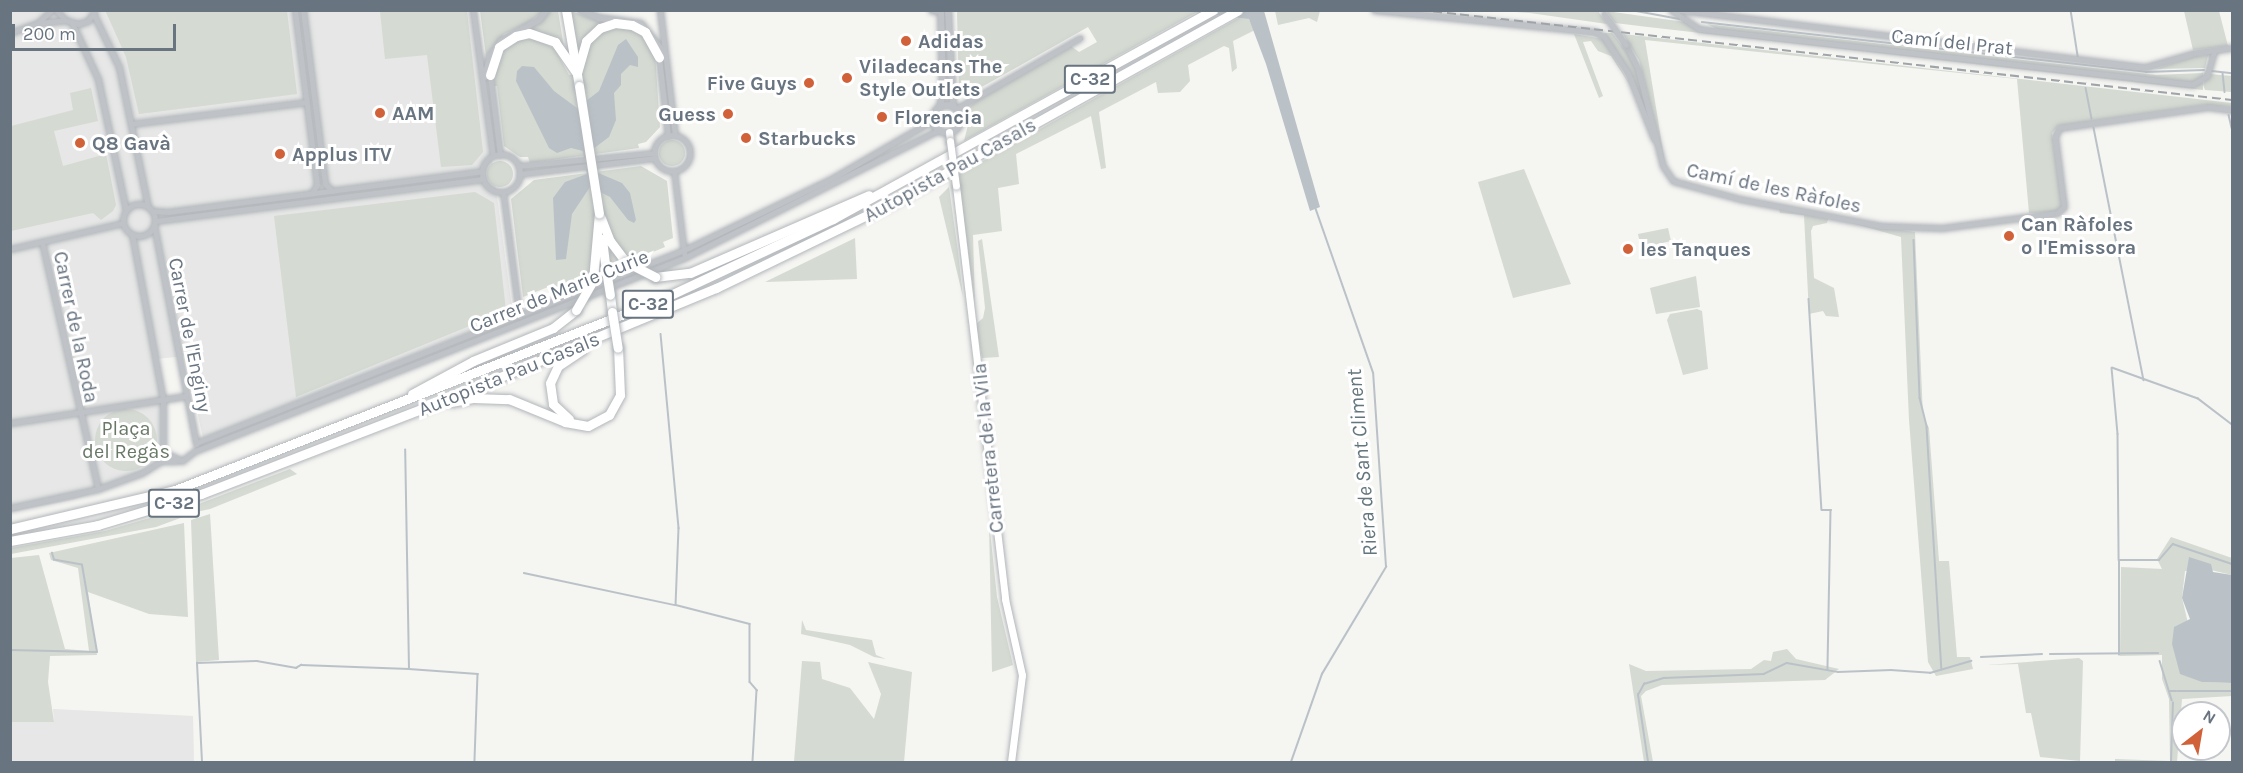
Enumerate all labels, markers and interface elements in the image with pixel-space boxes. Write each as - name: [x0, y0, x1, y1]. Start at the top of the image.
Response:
- scale bar: [15, 12, 178, 50]
- text: 200 m: [23, 23, 76, 45]
- street label: Camí del Prat: [1890, 24, 2014, 60]
- place label: Adidas: [918, 29, 984, 53]
- marker: Adidas: [899, 34, 913, 48]
- place label: Viladecans The Style Outlets: [859, 54, 1002, 101]
- road number: C-32: [1063, 64, 1117, 94]
- place label: Five Guys: [707, 71, 797, 95]
- marker: Viladecans The Style Outlets: [840, 71, 854, 85]
- marker: Five Guys: [802, 76, 816, 90]
- place label: AAM: [392, 101, 435, 125]
- place label: Guess: [658, 102, 716, 126]
- place label: Florencia: [894, 105, 982, 129]
- marker: AAM: [373, 106, 387, 120]
- marker: Guess: [721, 107, 735, 121]
- marker: Florencia: [875, 110, 889, 124]
- street label: Autopista Pau Casals: [860, 113, 1040, 227]
- place label: Starbucks: [758, 126, 856, 150]
- place label: Q8 Gavà: [92, 131, 171, 155]
- marker: Starbucks: [739, 131, 753, 145]
- marker: Q8 Gavà: [73, 136, 87, 150]
- place label: Applus ITV: [292, 142, 392, 166]
- marker: Applus ITV: [273, 147, 287, 161]
- street label: Camí de les Ràfoles: [1684, 158, 1864, 218]
- place label: Can Ràfoles o l'Emissora: [2021, 213, 2136, 260]
- marker: Can Ràfoles o l'Emissora: [2002, 229, 2016, 243]
- place label: les Tanques: [1640, 237, 1751, 261]
- marker: les Tanques: [1621, 242, 1635, 256]
- street label: Carrer de Marie Curie: [466, 244, 652, 338]
- street label: Carrer de la Roda: [48, 249, 104, 405]
- street label: Carrer de l'Enginy: [163, 256, 217, 414]
- road number: C-32: [621, 289, 675, 319]
- street label: Autopista Pau Casals: [415, 327, 603, 421]
- street label: Carretera de la Vila: [967, 362, 1009, 534]
- water label: Riera de Sant Climent: [1341, 368, 1383, 558]
- park label: Plaça del Regàs: [82, 417, 170, 464]
- road number: C-32: [147, 488, 201, 518]
- north arrow: [2171, 701, 2231, 761]
- text: N: [2200, 706, 2219, 728]

